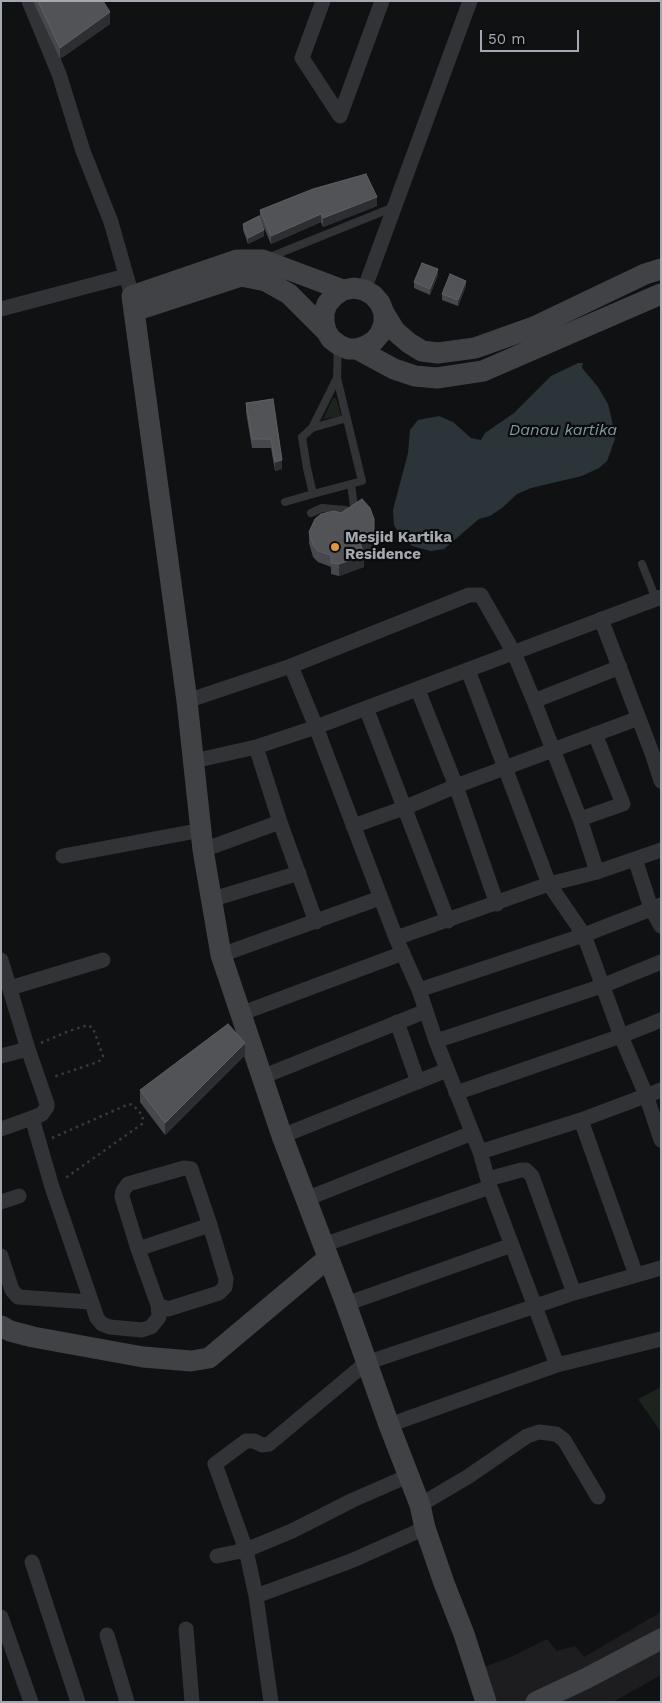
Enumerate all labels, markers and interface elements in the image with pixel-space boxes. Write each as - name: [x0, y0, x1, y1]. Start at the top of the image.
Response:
- scale bar: [482, 20, 581, 52]
- text: 50 m: [488, 30, 525, 48]
- water label: Danau kartika: [509, 420, 617, 440]
- place label: Mesjid Kartika Residence: [345, 529, 452, 564]
- marker: Mesjid Kartika Residence: [329, 541, 341, 553]

